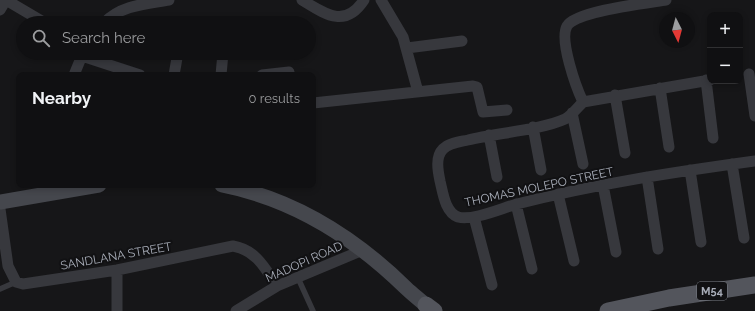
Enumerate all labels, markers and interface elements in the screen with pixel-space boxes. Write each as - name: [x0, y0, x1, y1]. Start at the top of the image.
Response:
- north arrow: [659, 12, 695, 48]
- map controls: [707, 12, 743, 84]
- button: +: [707, 12, 743, 48]
- search box: [16, 16, 316, 60]
- icon: search: [30, 27, 52, 49]
- text: Search here: [62, 29, 145, 47]
- button: −: [707, 48, 743, 84]
- text: Nearby: [32, 88, 91, 108]
- text: 0 results: [249, 91, 300, 106]
- street label: THOMAS MOLEPO STREET: [463, 164, 615, 210]
- street label: SANDLANA STREET: [59, 239, 173, 273]
- street label: MADOPI ROAD: [263, 239, 345, 285]
- road number: M54: [697, 282, 727, 300]

